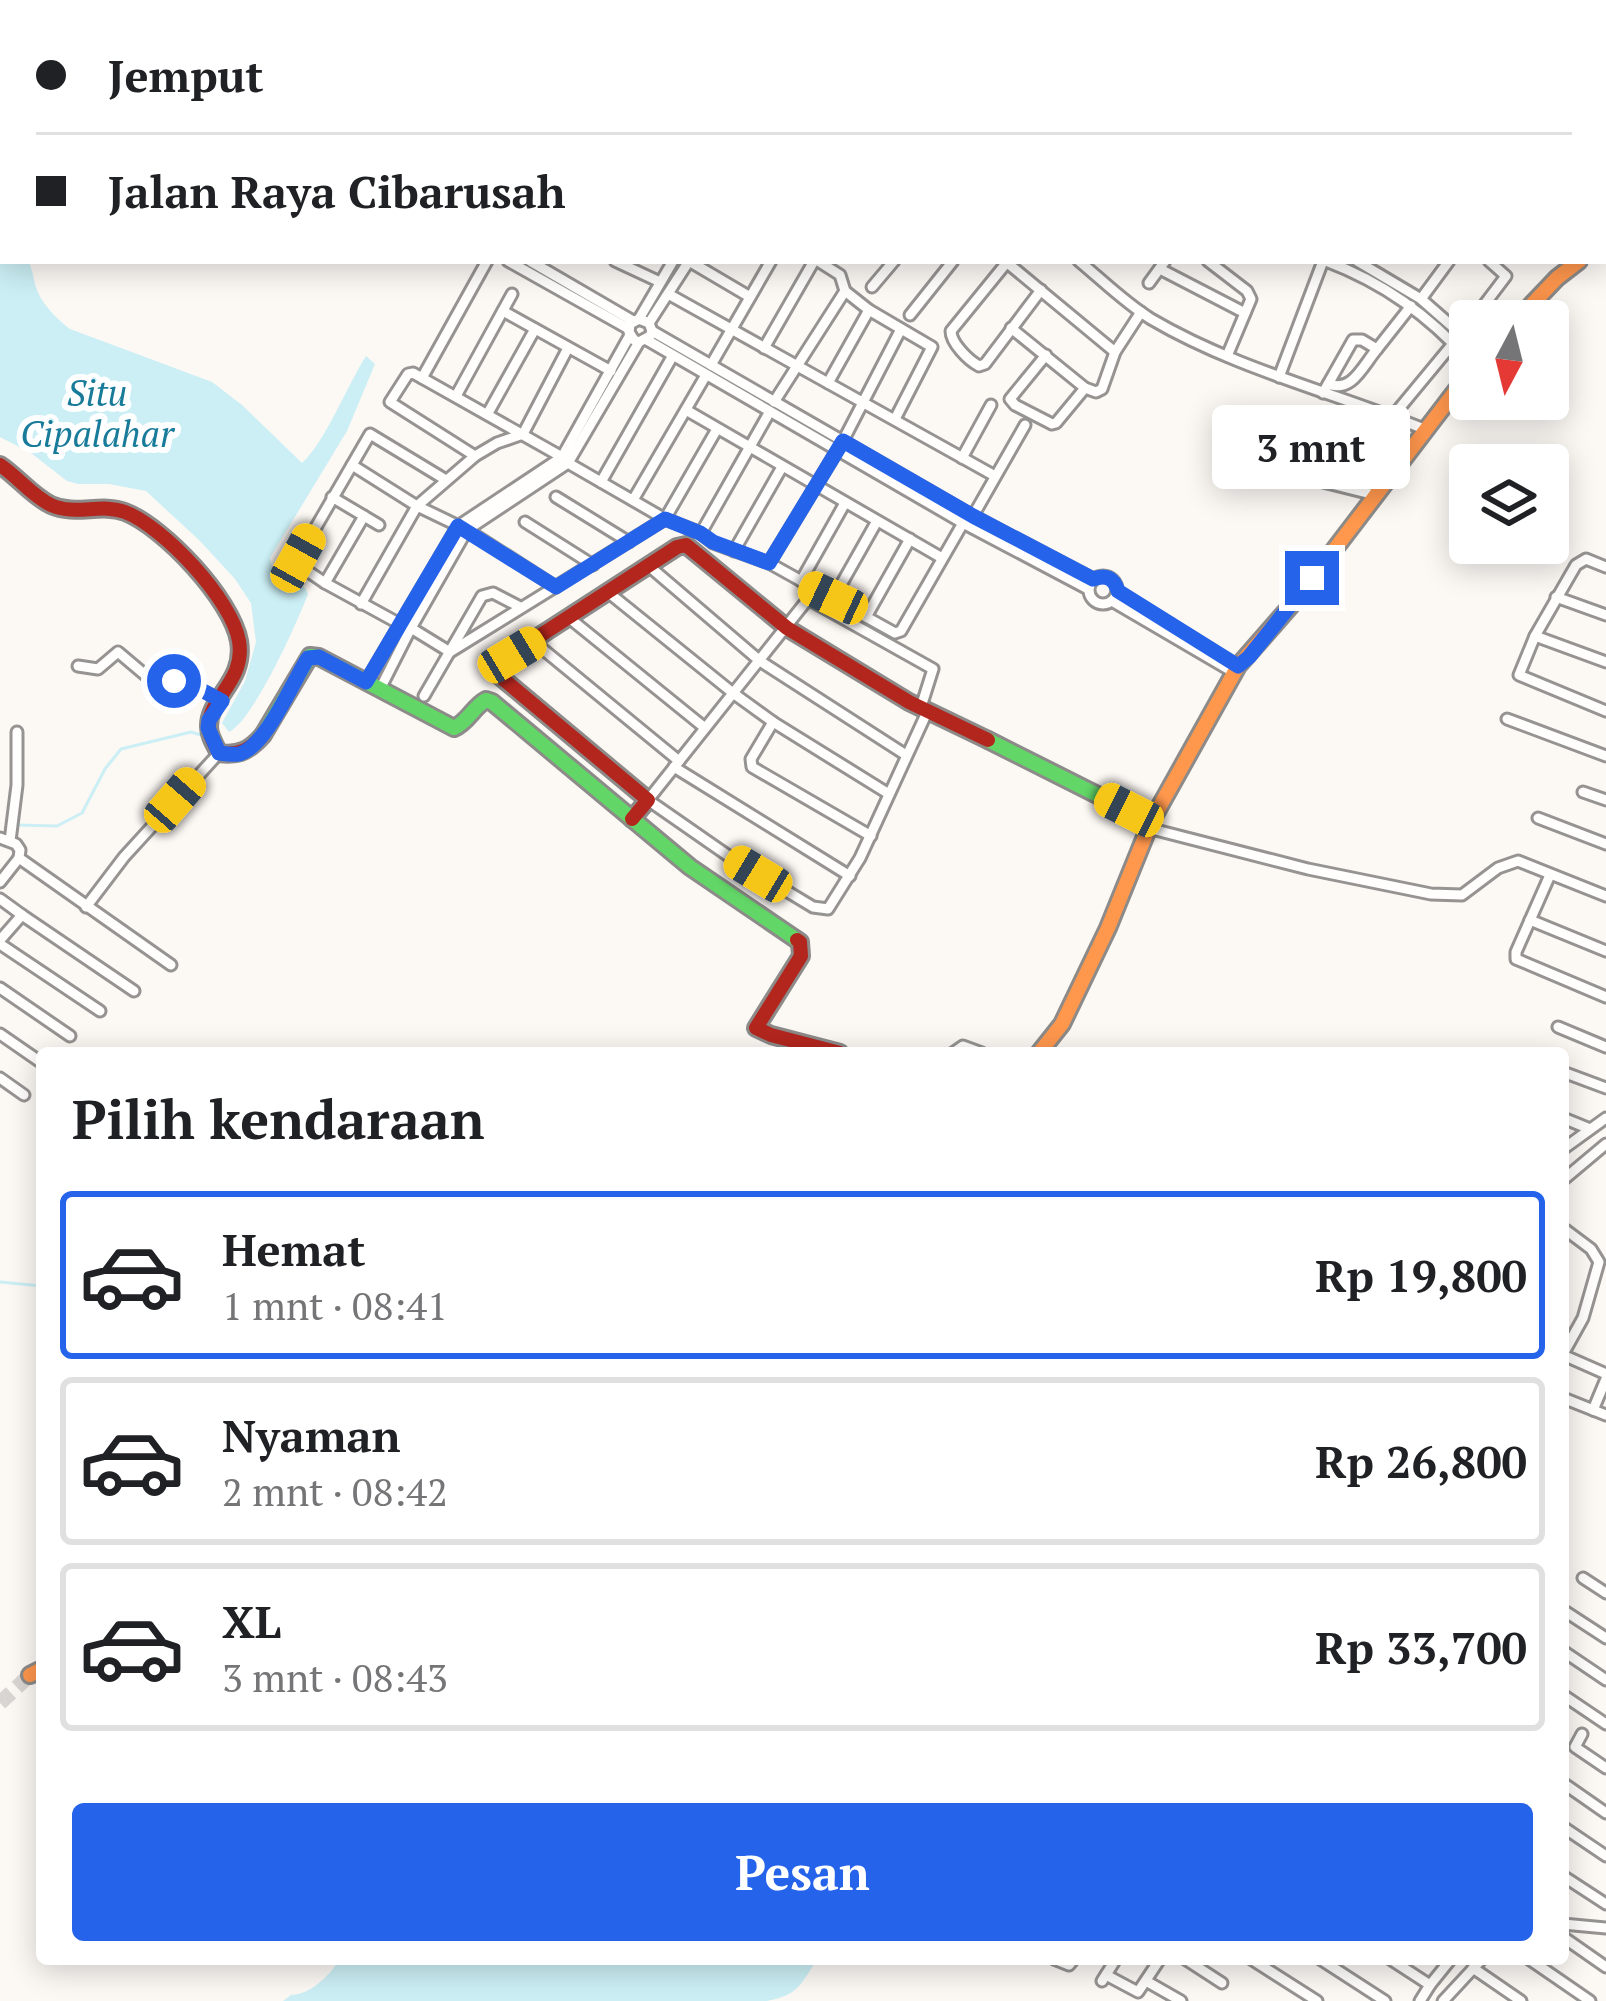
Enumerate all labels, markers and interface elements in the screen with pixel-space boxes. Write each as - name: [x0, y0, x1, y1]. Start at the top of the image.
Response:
- text: Jemput: [108, 45, 264, 105]
- text: Jalan Raya Cibarusah: [108, 161, 565, 221]
- north arrow: [1449, 300, 1569, 420]
- map controls: [1449, 300, 1569, 564]
- water label: Situ Cipalahar: [20, 369, 176, 457]
- callout: 3 mnt: [1213, 404, 1411, 488]
- text: 3 mnt: [1256, 421, 1366, 473]
- button: layers: [1449, 444, 1569, 564]
- car: [265, 518, 331, 598]
- route end: [1285, 551, 1339, 605]
- car: [793, 566, 873, 630]
- car: [472, 621, 552, 689]
- route start: [147, 654, 201, 708]
- car: [138, 761, 212, 839]
- car: [1089, 778, 1169, 842]
- car: [718, 840, 798, 908]
- text: Pilih kendaraan: [72, 1083, 485, 1154]
- text: Hemat: [222, 1219, 365, 1279]
- icon: car: [78, 1221, 186, 1329]
- text: Rp 19,800: [1315, 1245, 1527, 1305]
- text: 1 mnt · 08:41: [222, 1279, 448, 1331]
- text: Nyaman: [222, 1405, 401, 1465]
- icon: car: [78, 1407, 186, 1515]
- text: Rp 26,800: [1315, 1431, 1527, 1491]
- text: 2 mnt · 08:42: [222, 1465, 448, 1517]
- text: XL: [222, 1591, 281, 1651]
- icon: car: [78, 1593, 186, 1701]
- text: Rp 33,700: [1315, 1617, 1527, 1677]
- text: 3 mnt · 08:43: [222, 1651, 448, 1703]
- button: Pesan: [72, 1803, 1533, 1941]

